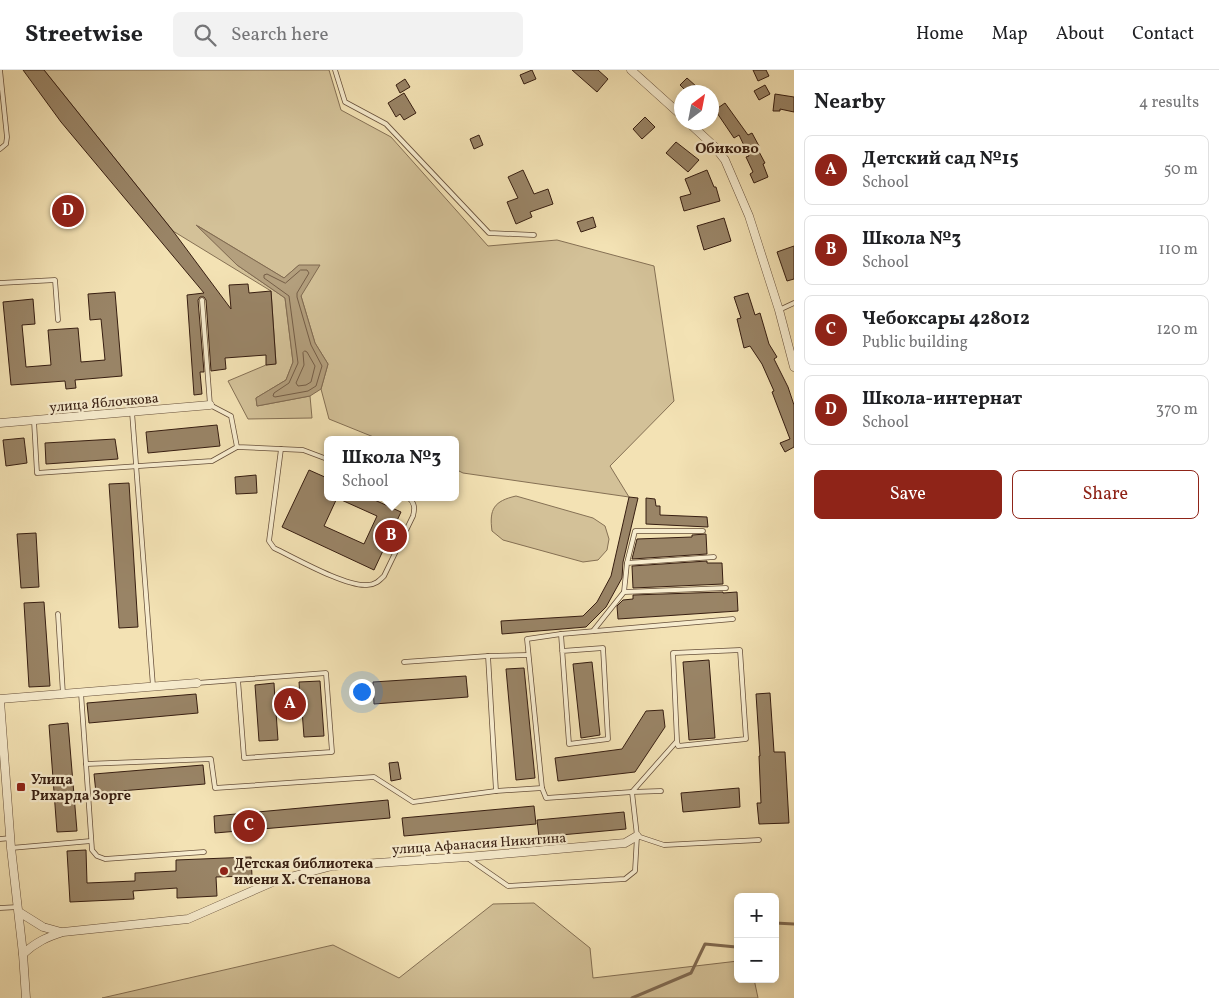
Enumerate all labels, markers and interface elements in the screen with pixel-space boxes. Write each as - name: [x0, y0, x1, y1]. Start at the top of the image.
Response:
- search box: [173, 12, 523, 57]
- text: Streetwise: [25, 18, 143, 52]
- icon: search: [191, 21, 219, 49]
- text: Search here: [231, 22, 328, 48]
- text: Home: [916, 22, 964, 47]
- text: Map: [992, 22, 1028, 47]
- text: About: [1056, 22, 1104, 47]
- text: Contact: [1132, 22, 1194, 47]
- north arrow: [674, 85, 719, 130]
- text: Nearby: [814, 88, 885, 117]
- text: 4 results: [1139, 92, 1199, 114]
- district label: Обиково: [695, 139, 759, 160]
- text: Детский сад №15: [862, 146, 1019, 172]
- text: A: [825, 159, 837, 181]
- text: 50 m: [1164, 159, 1198, 181]
- text: School: [862, 172, 909, 194]
- pin: D: [52, 192, 84, 230]
- text: Школа №3: [862, 226, 961, 252]
- text: B: [826, 239, 836, 261]
- text: 110 m: [1159, 239, 1198, 261]
- text: School: [862, 252, 909, 274]
- text: Чебоксары 428012: [862, 306, 1030, 332]
- text: C: [826, 319, 836, 341]
- text: 120 m: [1156, 319, 1198, 341]
- text: Public building: [862, 332, 968, 354]
- text: Школа-интернат: [862, 386, 1022, 412]
- street label: улица Яблочкова: [49, 389, 160, 418]
- text: D: [825, 399, 837, 421]
- text: 370 m: [1156, 399, 1198, 421]
- text: School: [862, 412, 909, 434]
- popup: [324, 436, 459, 501]
- text: Школа №3: [342, 445, 441, 471]
- button: Save: [814, 470, 1002, 519]
- button: Share: [1012, 470, 1199, 519]
- text: School: [342, 471, 389, 493]
- pin: B: [375, 517, 407, 555]
- your location: [349, 679, 375, 705]
- pin: A: [274, 685, 306, 723]
- place label: Улица Рихарда Зорге: [31, 771, 131, 806]
- marker: Улица Рихарда Зорге: [15, 781, 27, 793]
- pin: C: [233, 807, 265, 845]
- street label: улица Афанасия Никитина: [391, 829, 567, 860]
- place label: Детская библиотека имени Х. Степанова: [234, 855, 374, 890]
- marker: Детская библиотека имени Х. Степанова: [218, 865, 230, 877]
- map controls: [734, 893, 779, 983]
- button: +: [734, 893, 779, 938]
- button: −: [734, 938, 779, 983]

